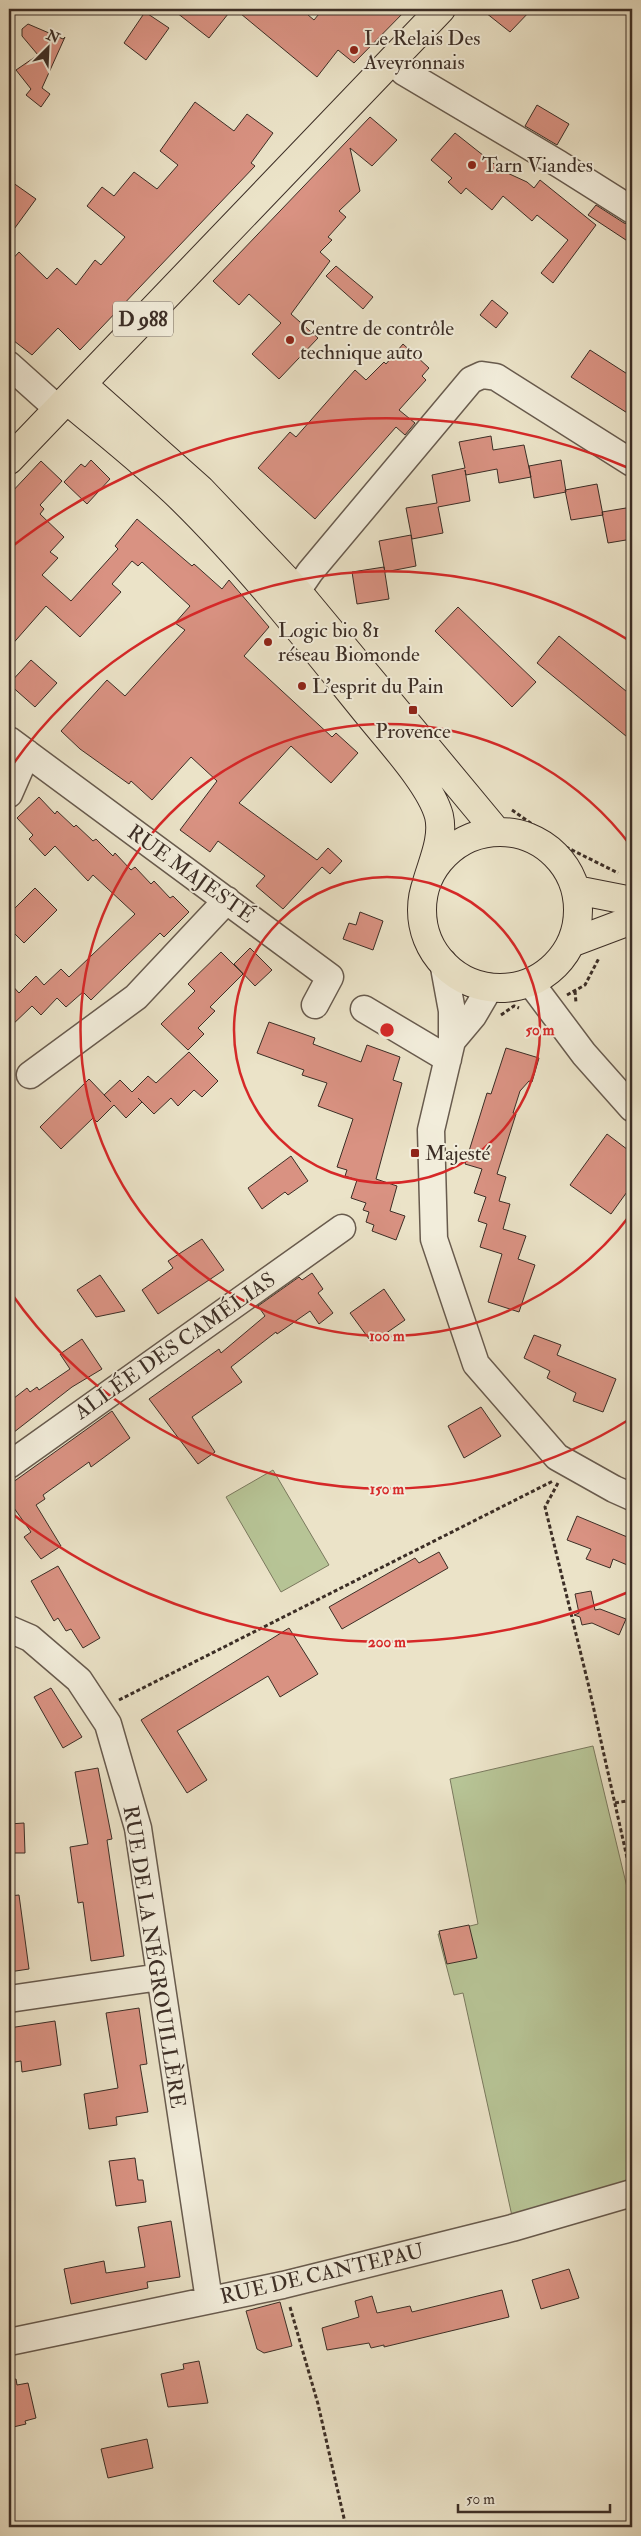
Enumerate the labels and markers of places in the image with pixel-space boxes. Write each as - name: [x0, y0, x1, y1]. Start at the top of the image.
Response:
- place label: Le Relais Des Aveyronnais: [363, 25, 480, 76]
- marker: Le Relais Des Aveyronnais: [348, 44, 360, 56]
- place label: Tarn Viandes: [482, 152, 593, 179]
- marker: Tarn Viandes: [466, 159, 478, 171]
- place label: Centre de contrôle technique auto: [300, 315, 454, 366]
- marker: Centre de contrôle technique auto: [284, 334, 296, 346]
- place label: Logic bio 81 réseau Biomonde: [278, 617, 420, 668]
- marker: Logic bio 81 réseau Biomonde: [262, 636, 274, 648]
- place label: L'esprit du Pain: [312, 673, 444, 700]
- marker: L'esprit du Pain: [296, 680, 308, 692]
- marker: Provence: [407, 704, 419, 716]
- place label: Provence: [375, 718, 451, 745]
- centre of rings: [378, 1021, 396, 1039]
- place label: Majesté: [425, 1140, 490, 1167]
- marker: Majesté: [409, 1147, 421, 1159]

